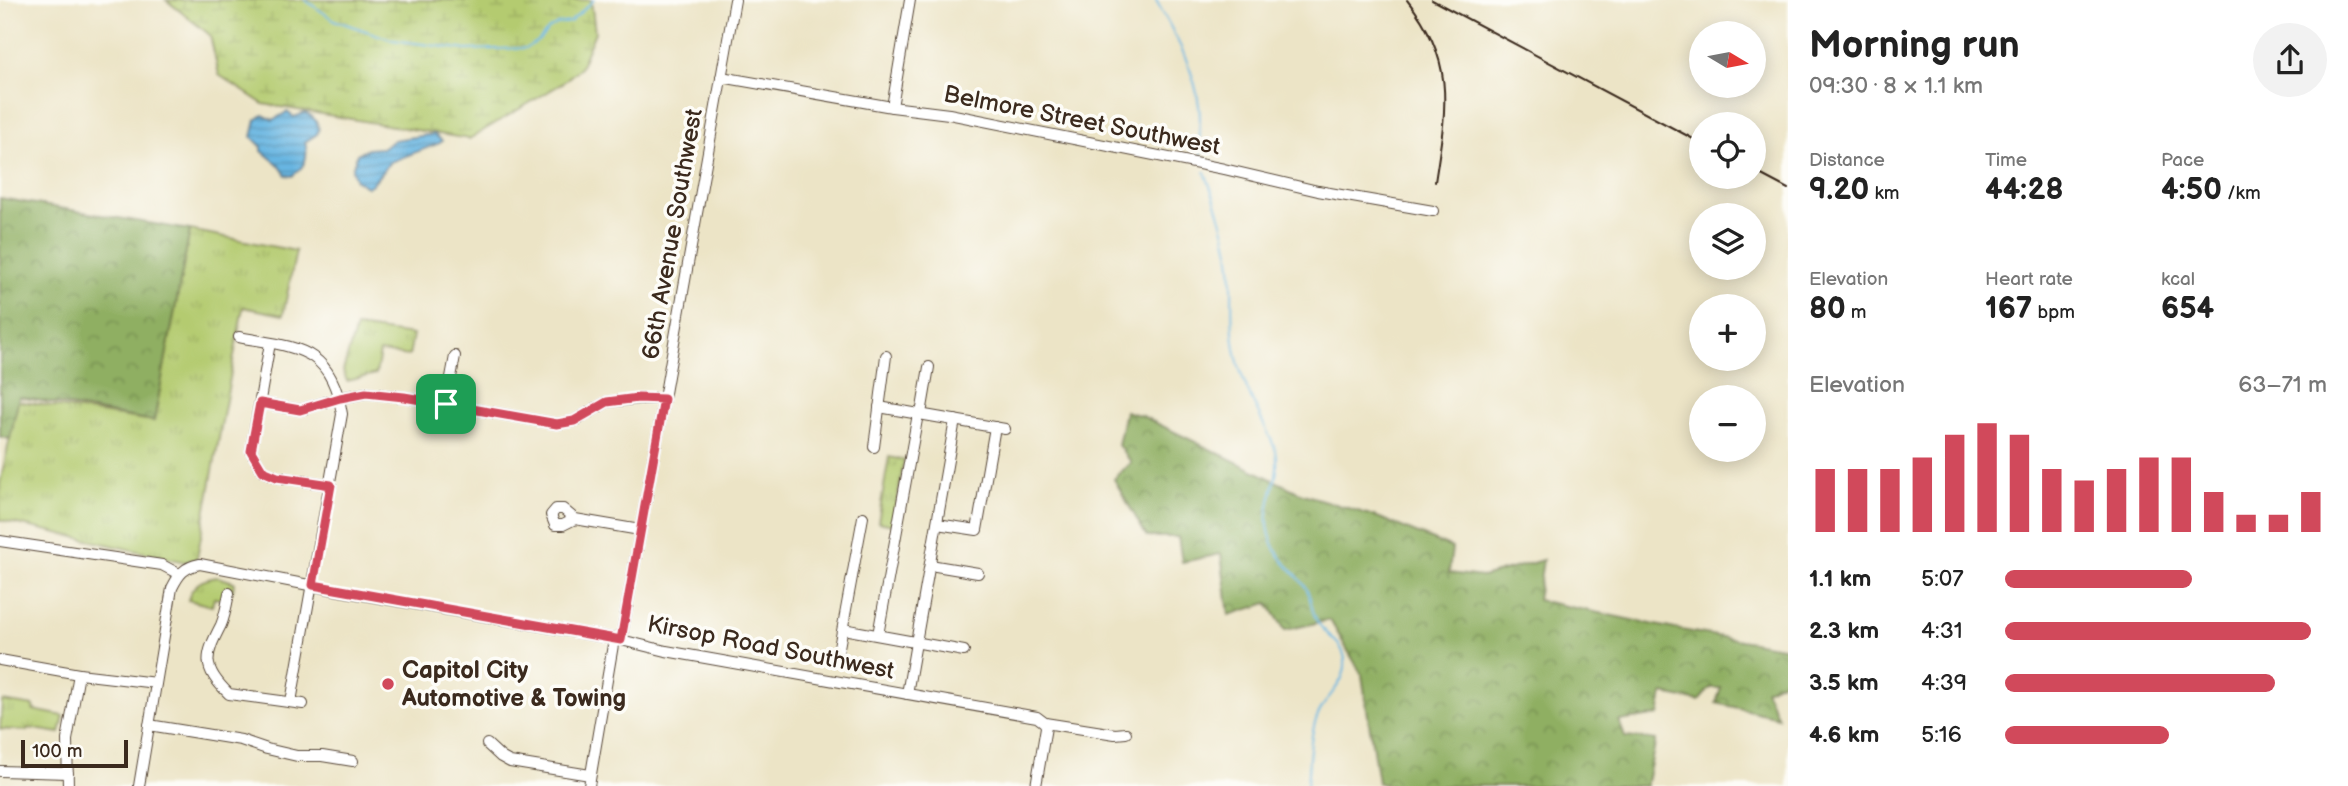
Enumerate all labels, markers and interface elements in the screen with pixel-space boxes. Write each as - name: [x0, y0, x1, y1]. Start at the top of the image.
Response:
- north arrow: [1689, 21, 1766, 98]
- map controls: [1689, 21, 1766, 462]
- text: Morning run: [1809, 23, 2020, 68]
- button: share: [2253, 23, 2327, 97]
- text: 09:30 · 8 × 1.1 km: [1809, 72, 1983, 100]
- street label: Belmore Street Southwest: [941, 79, 1223, 162]
- street label: 66th Avenue Southwest: [636, 106, 709, 362]
- button: locate: [1689, 112, 1766, 189]
- text: Distance: [1809, 149, 1885, 172]
- text: Time: [1985, 149, 2027, 172]
- text: Pace: [2161, 149, 2204, 172]
- text: 9.20: [1809, 172, 1869, 208]
- text: 44:28: [1985, 172, 2064, 208]
- text: 4:50: [2161, 172, 2222, 208]
- text: km: [1869, 182, 1899, 205]
- text: /km: [2222, 182, 2261, 205]
- button: layers: [1689, 203, 1766, 280]
- text: Elevation: [1809, 268, 1888, 291]
- text: Heart rate: [1985, 268, 2073, 291]
- text: kcal: [2161, 268, 2195, 291]
- text: 80: [1809, 291, 1846, 327]
- text: 167: [1985, 291, 2032, 327]
- text: 654: [2161, 291, 2214, 327]
- button: +: [1689, 294, 1766, 371]
- text: m: [1846, 301, 1867, 324]
- text: bpm: [2032, 301, 2075, 324]
- text: Elevation: [1809, 371, 1905, 399]
- text: 63–71 m: [2238, 371, 2327, 399]
- pin: [416, 374, 476, 434]
- icon: arrive: [427, 385, 465, 423]
- button: −: [1689, 385, 1766, 462]
- text: 1.1 km: [1809, 565, 1871, 593]
- text: 5:07: [1921, 565, 1964, 593]
- street label: Kirsop Road Southwest: [645, 609, 897, 686]
- text: 2.3 km: [1809, 617, 1879, 645]
- text: 4:31: [1921, 617, 1963, 645]
- place label: Capitol City Automotive & Towing: [401, 656, 626, 713]
- text: 3.5 km: [1809, 669, 1879, 697]
- text: 4:39: [1921, 669, 1967, 697]
- marker: Capitol City Automotive & Towing: [380, 676, 396, 692]
- text: 4.6 km: [1809, 721, 1879, 749]
- text: 5:16: [1921, 721, 1962, 749]
- scale bar: [21, 737, 128, 769]
- text: 100 m: [32, 740, 83, 763]

